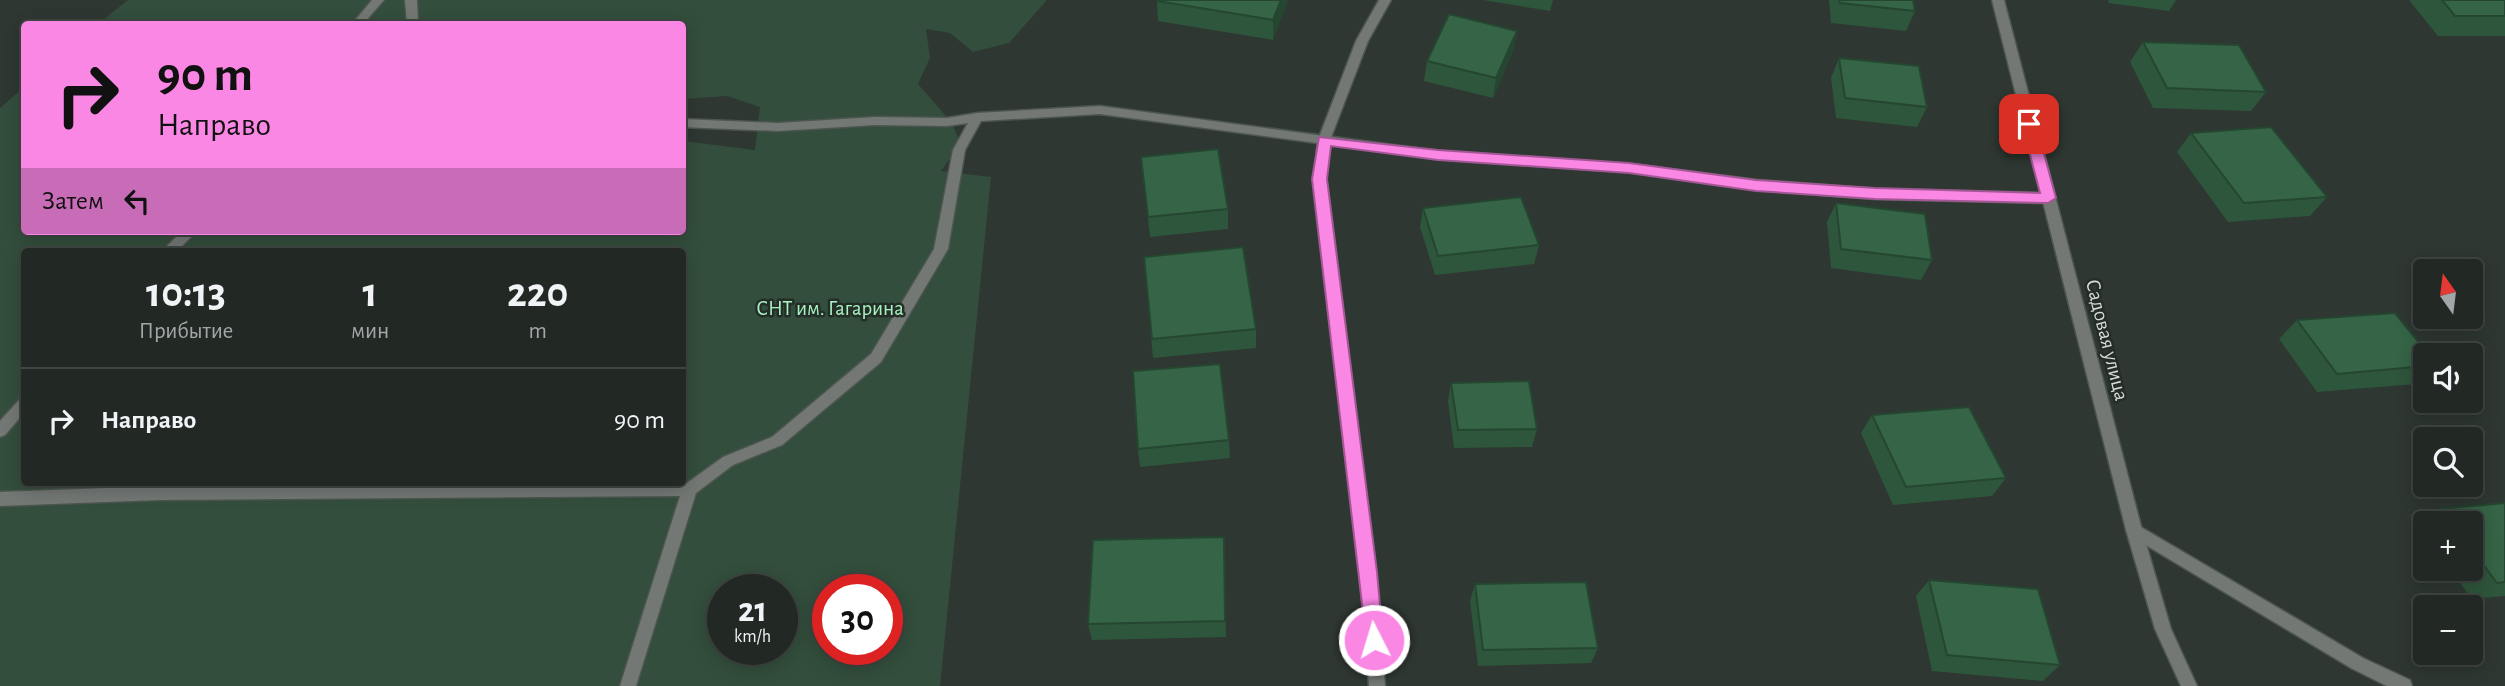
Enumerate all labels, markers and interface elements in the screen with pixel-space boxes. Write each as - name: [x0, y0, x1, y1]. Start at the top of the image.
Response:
- icon: right: [42, 49, 133, 140]
- text: 90 m: [157, 51, 253, 100]
- pin: [1999, 94, 2059, 154]
- icon: arrive: [2010, 105, 2048, 143]
- text: Направо: [157, 109, 271, 141]
- icon: left: [118, 182, 156, 220]
- text: Затем: [42, 188, 104, 214]
- north arrow: [2413, 259, 2483, 329]
- map controls: [2413, 259, 2483, 665]
- text: 10:13: [146, 272, 226, 314]
- text: 1: [363, 272, 378, 314]
- text: 220: [507, 272, 568, 314]
- street label: Садовая улица: [2082, 277, 2132, 403]
- park label: СНТ им. Гагарина: [756, 298, 904, 319]
- text: Прибытие: [139, 320, 233, 343]
- text: мин: [351, 320, 389, 343]
- text: m: [528, 320, 547, 343]
- button: sound: [2413, 343, 2483, 413]
- icon: right: [42, 402, 80, 440]
- text: Направо: [101, 407, 196, 433]
- text: 90 m: [614, 407, 665, 433]
- button: search: [2413, 427, 2483, 497]
- button: +: [2413, 511, 2483, 581]
- speed limit sign: 30: [812, 574, 903, 665]
- text: 21: [738, 593, 767, 628]
- button: −: [2413, 595, 2483, 665]
- position arrow: [1337, 603, 1411, 677]
- text: km/h: [734, 628, 771, 646]

